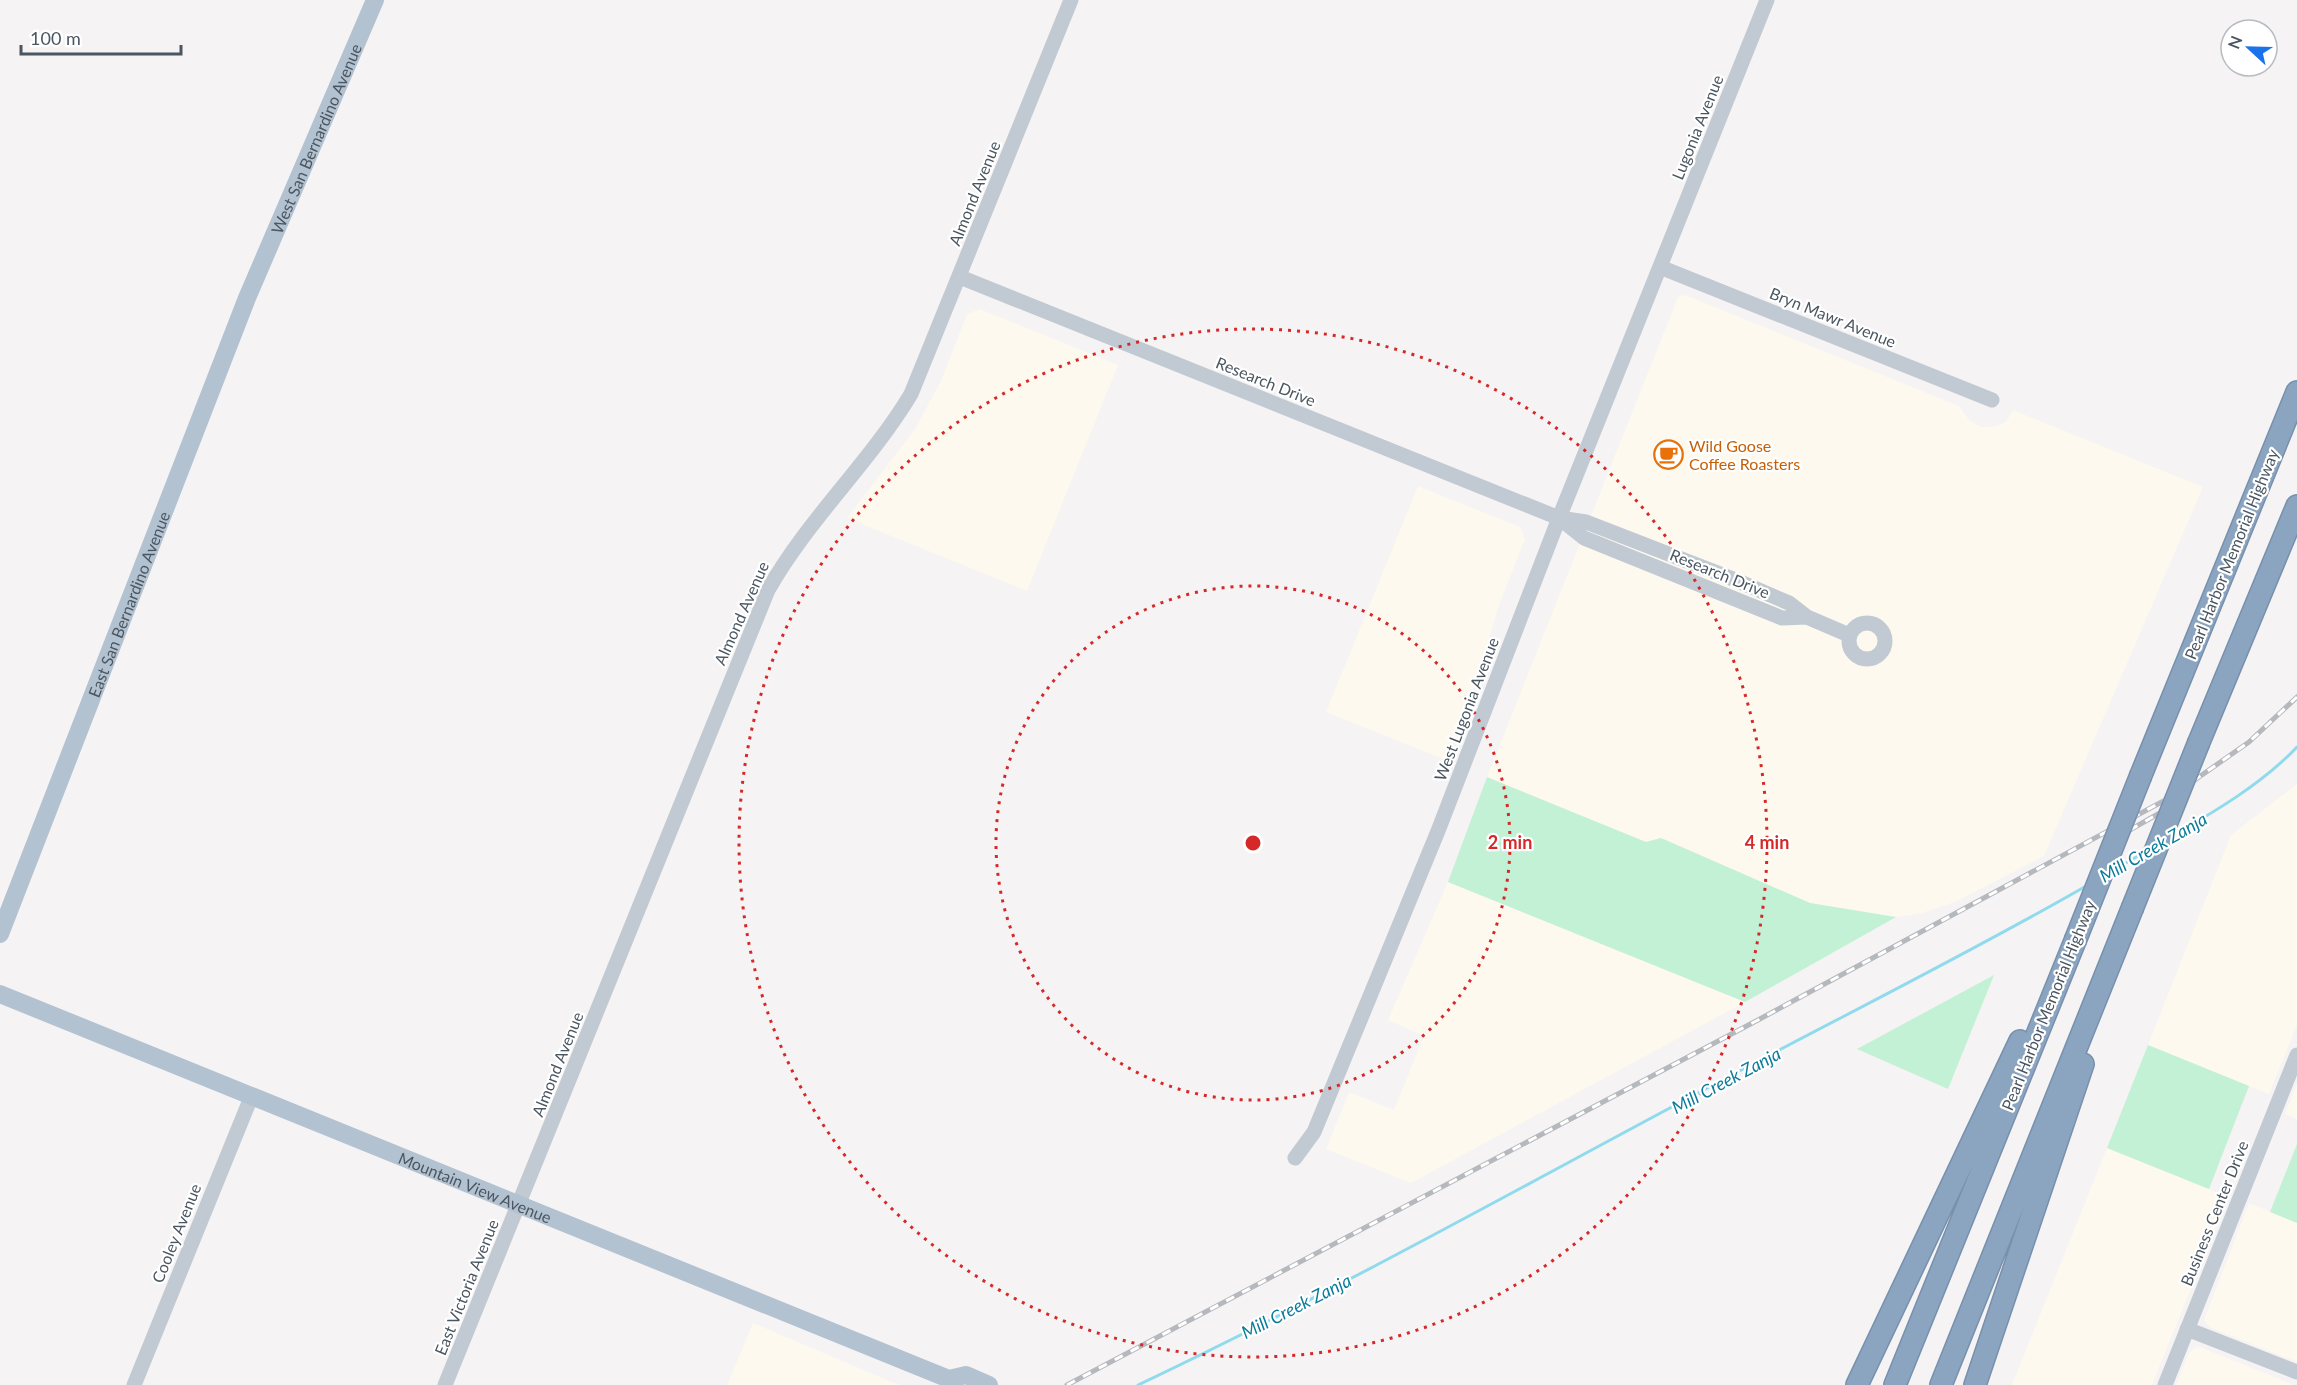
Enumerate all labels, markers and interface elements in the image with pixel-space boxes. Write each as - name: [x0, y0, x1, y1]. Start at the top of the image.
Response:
- scale bar: [21, 18, 182, 56]
- north arrow: [2219, 18, 2279, 78]
- text: 100 m: [30, 27, 81, 49]
- text: N: [2224, 33, 2246, 51]
- street label: West San Bernardino Avenue: [266, 41, 365, 236]
- street label: Lugonia Avenue: [1667, 72, 1727, 182]
- street label: Almond Avenue: [944, 138, 1004, 248]
- street label: Bryn Mawr Avenue: [1767, 283, 1899, 351]
- street label: Research Drive: [1213, 352, 1319, 410]
- place label: Wild Goose Coffee Roasters: [1689, 436, 1800, 473]
- cafe icon: Wild Goose Coffee Roasters: [1652, 438, 1684, 470]
- street label: Pearl Harbor Memorial Highway: [2180, 445, 2282, 662]
- street label: East San Bernardino Avenue: [83, 508, 173, 700]
- street label: Research Drive: [1667, 544, 1773, 602]
- street label: Almond Avenue: [710, 558, 772, 668]
- street label: West Lugonia Avenue: [1430, 635, 1502, 783]
- water label: Mill Creek Zanja: [2095, 807, 2211, 887]
- text: 2 min: [1488, 831, 1532, 853]
- text: 4 min: [1745, 831, 1789, 853]
- centre of rings: [1243, 833, 1263, 853]
- street label: Pearl Harbor Memorial Highway: [1997, 896, 2099, 1113]
- street label: Almond Avenue: [527, 1009, 587, 1119]
- water label: Mill Creek Zanja: [1668, 1042, 1784, 1118]
- street label: Business Center Drive: [2176, 1138, 2252, 1288]
- street label: Mountain View Avenue: [396, 1147, 555, 1226]
- street label: Cooley Avenue: [148, 1181, 204, 1285]
- street label: East Victoria Avenue: [430, 1216, 502, 1358]
- water label: Mill Creek Zanja: [1237, 1269, 1355, 1343]

